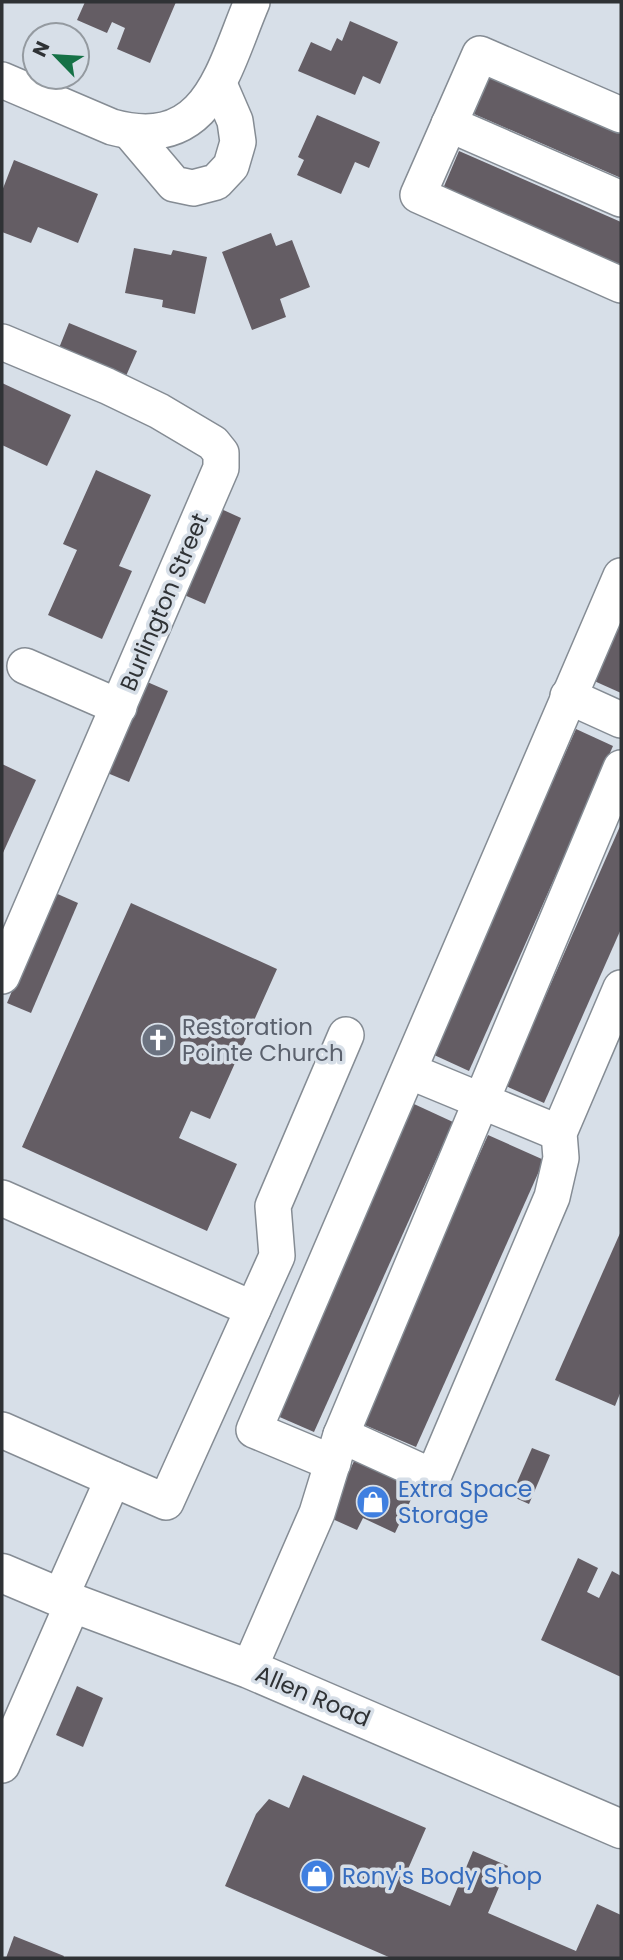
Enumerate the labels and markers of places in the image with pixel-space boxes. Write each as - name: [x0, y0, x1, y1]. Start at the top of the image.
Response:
- place label: Restoration Pointe Church: [182, 1011, 344, 1069]
- church icon: Restoration Pointe Church: [139, 1021, 177, 1059]
- place label: Extra Space Storage: [398, 1473, 532, 1531]
- shop icon: Extra Space Storage: [354, 1483, 392, 1521]
- shop icon: Rony's Body Shop: [298, 1857, 336, 1895]
- place label: Rony's Body Shop: [342, 1860, 542, 1892]

